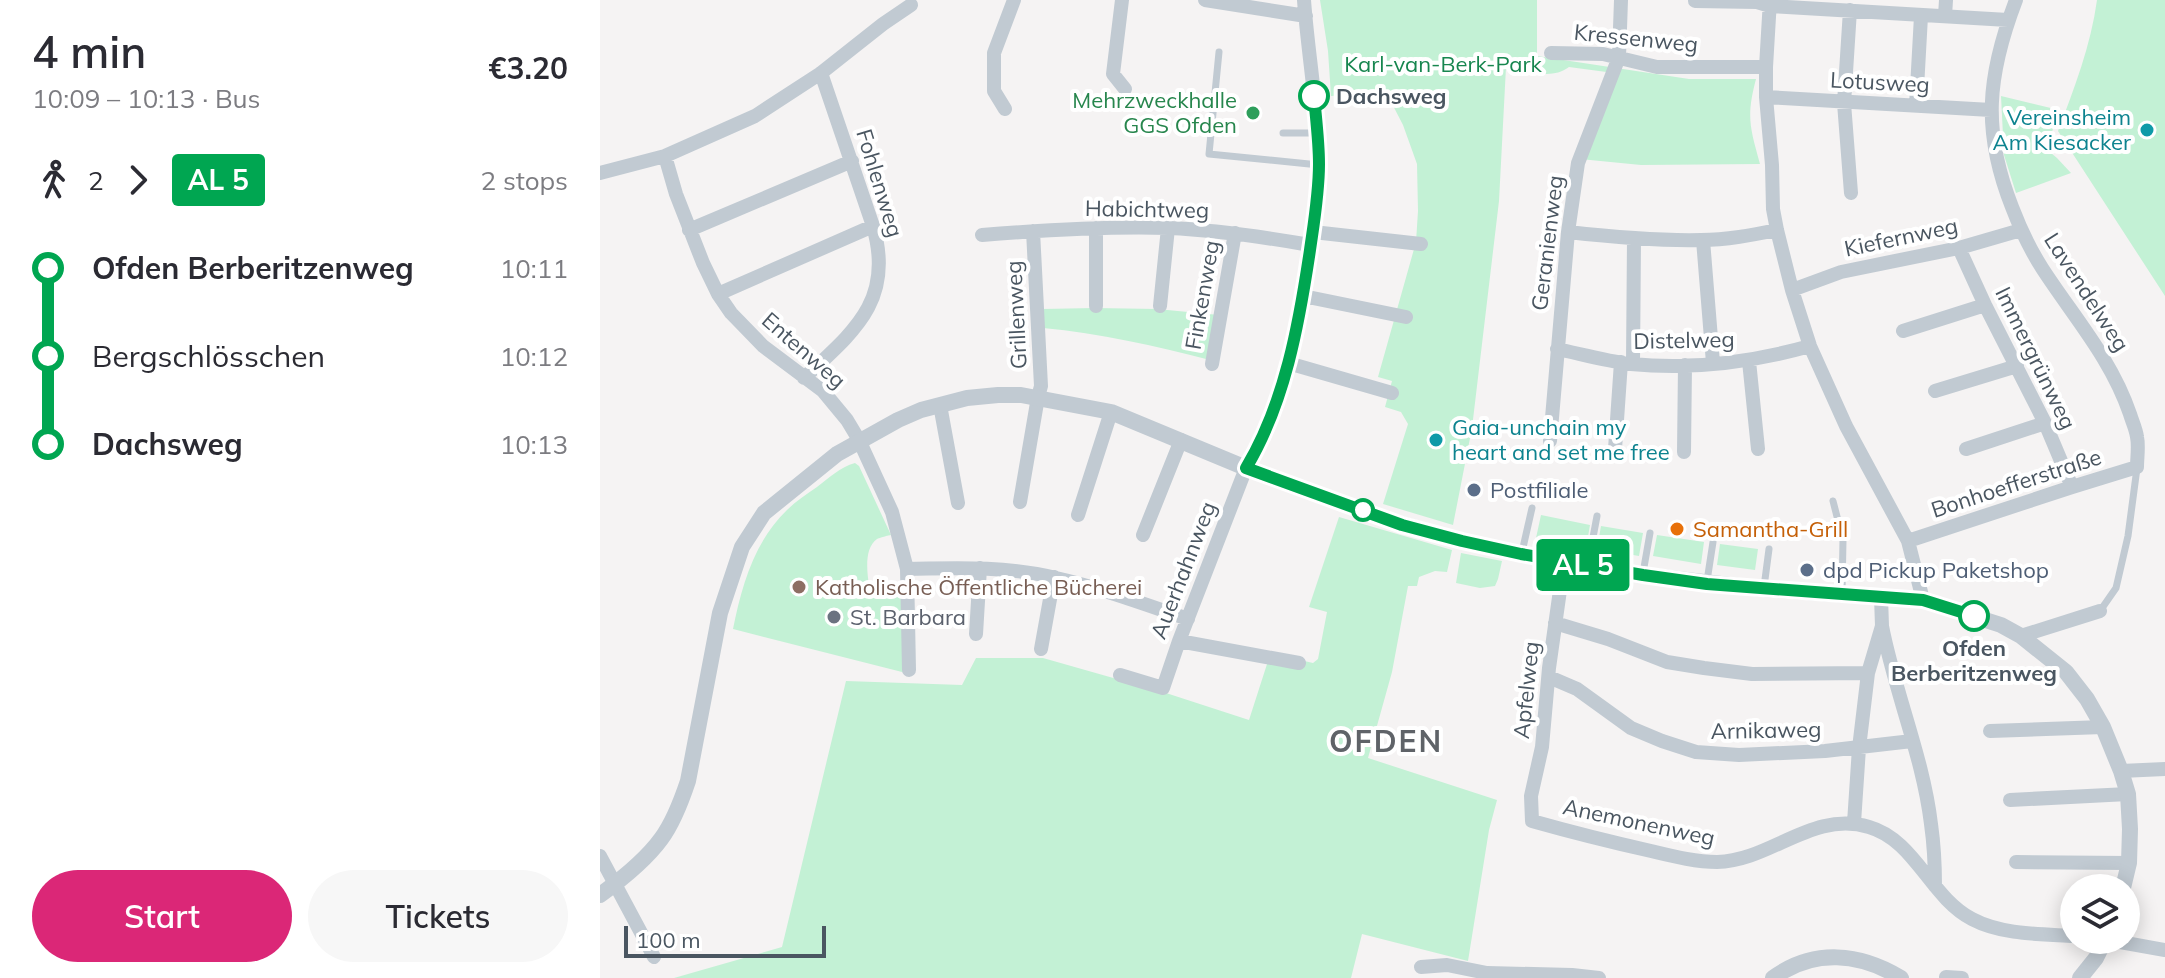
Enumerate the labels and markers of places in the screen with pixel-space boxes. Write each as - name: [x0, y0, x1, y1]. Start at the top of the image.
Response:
- marker: Dachsweg: [1299, 81, 1329, 111]
- place label: Dachsweg: [1336, 82, 1447, 110]
- place label: Mehrzweckhalle GGS Ofden: [1072, 86, 1237, 139]
- place label: Vereinsheim Am Kiesacker: [1993, 103, 2131, 156]
- marker: Mehrzweckhalle GGS Ofden: [1244, 104, 1262, 122]
- marker: Vereinsheim Am Kiesacker: [2138, 121, 2156, 139]
- place label: Gaia-unchain my heart and set me free: [1452, 413, 1670, 466]
- marker: Gaia-unchain my heart and set me free: [1427, 431, 1445, 449]
- place label: Postfiliale: [1490, 476, 1588, 504]
- marker: Postfiliale: [1465, 481, 1483, 499]
- unlabelled marker: [1352, 499, 1374, 521]
- place label: Samantha-Grill: [1693, 515, 1848, 543]
- marker: Samantha-Grill: [1668, 520, 1686, 538]
- place label: dpd Pickup Paketshop: [1823, 556, 2049, 584]
- marker: dpd Pickup Paketshop: [1798, 561, 1816, 579]
- place label: Katholische Öffentliche Bücherei: [815, 573, 1142, 601]
- marker: Katholische Öffentliche Bücherei: [790, 578, 808, 596]
- marker: Ofden Berberitzenweg: [1959, 601, 1989, 631]
- place label: St. Barbara: [850, 603, 966, 631]
- marker: St. Barbara: [825, 608, 843, 626]
- place label: Ofden Berberitzenweg: [1891, 634, 2057, 687]

